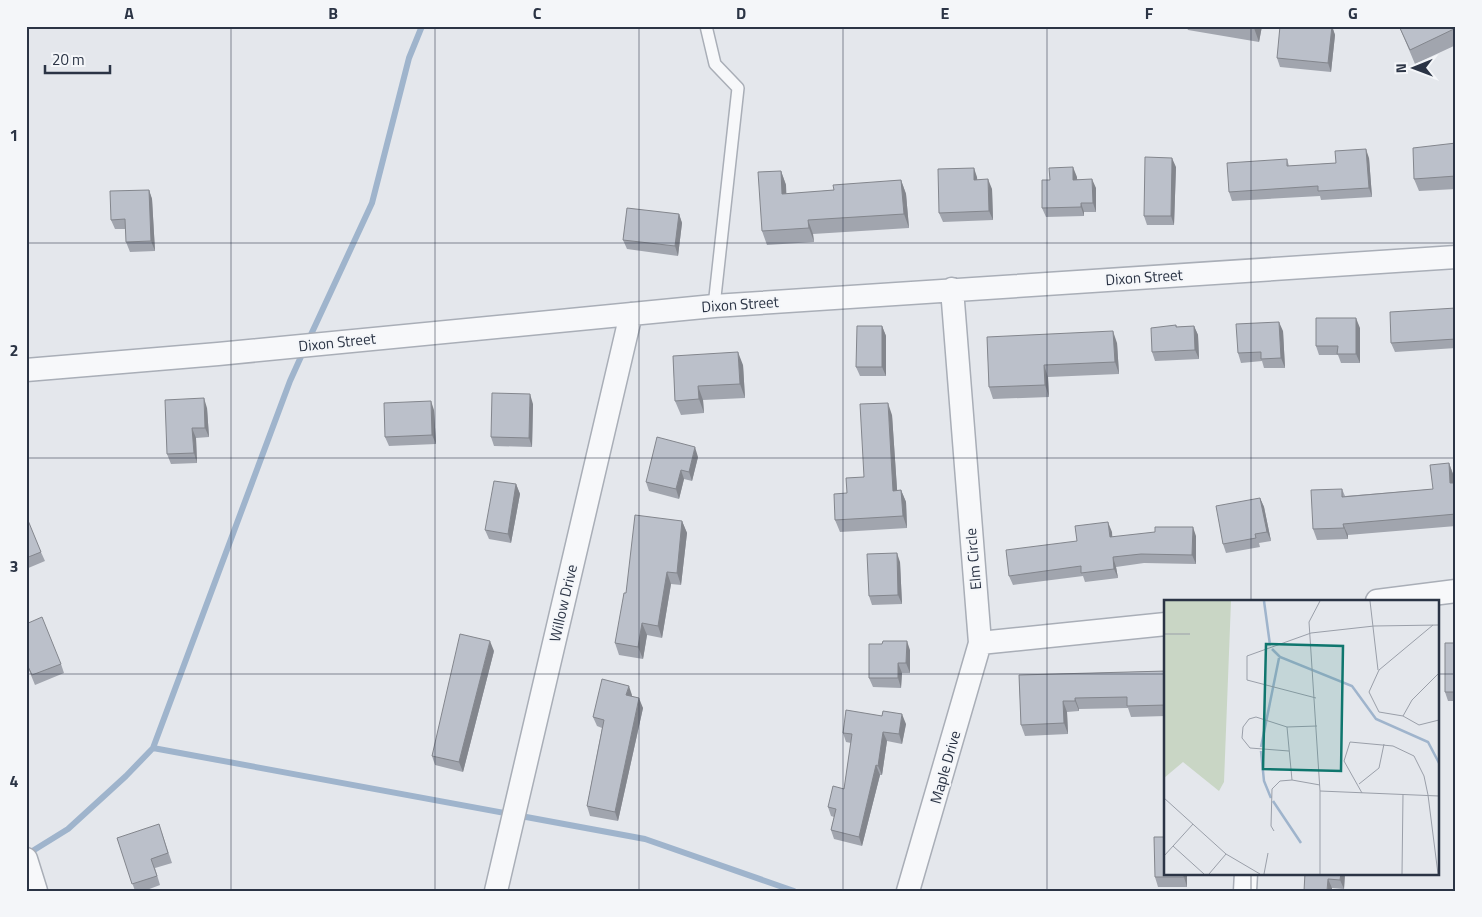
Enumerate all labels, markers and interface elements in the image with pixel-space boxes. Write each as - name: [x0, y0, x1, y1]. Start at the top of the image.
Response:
- text: A: [124, 1, 134, 25]
- text: B: [328, 1, 338, 25]
- text: C: [533, 1, 542, 25]
- text: D: [736, 1, 746, 25]
- text: E: [941, 1, 950, 25]
- text: F: [1145, 1, 1154, 25]
- text: G: [1348, 1, 1358, 25]
- scale bar: [45, 42, 110, 74]
- north arrow: [1390, 42, 1440, 92]
- text: 20 m: [52, 48, 85, 71]
- text: N: [1390, 63, 1411, 73]
- text: 1: [10, 123, 18, 147]
- street label: Dixon Street: [1105, 263, 1184, 291]
- street label: Dixon Street: [701, 290, 780, 318]
- street label: Dixon Street: [297, 326, 377, 357]
- text: 2: [10, 338, 18, 362]
- street label: Elm Circle: [959, 527, 987, 591]
- text: 3: [10, 554, 18, 578]
- street label: Willow Drive: [543, 562, 583, 644]
- inset map: [1164, 600, 1440, 874]
- street label: Maple Drive: [924, 728, 966, 806]
- text: 4: [10, 769, 19, 793]

